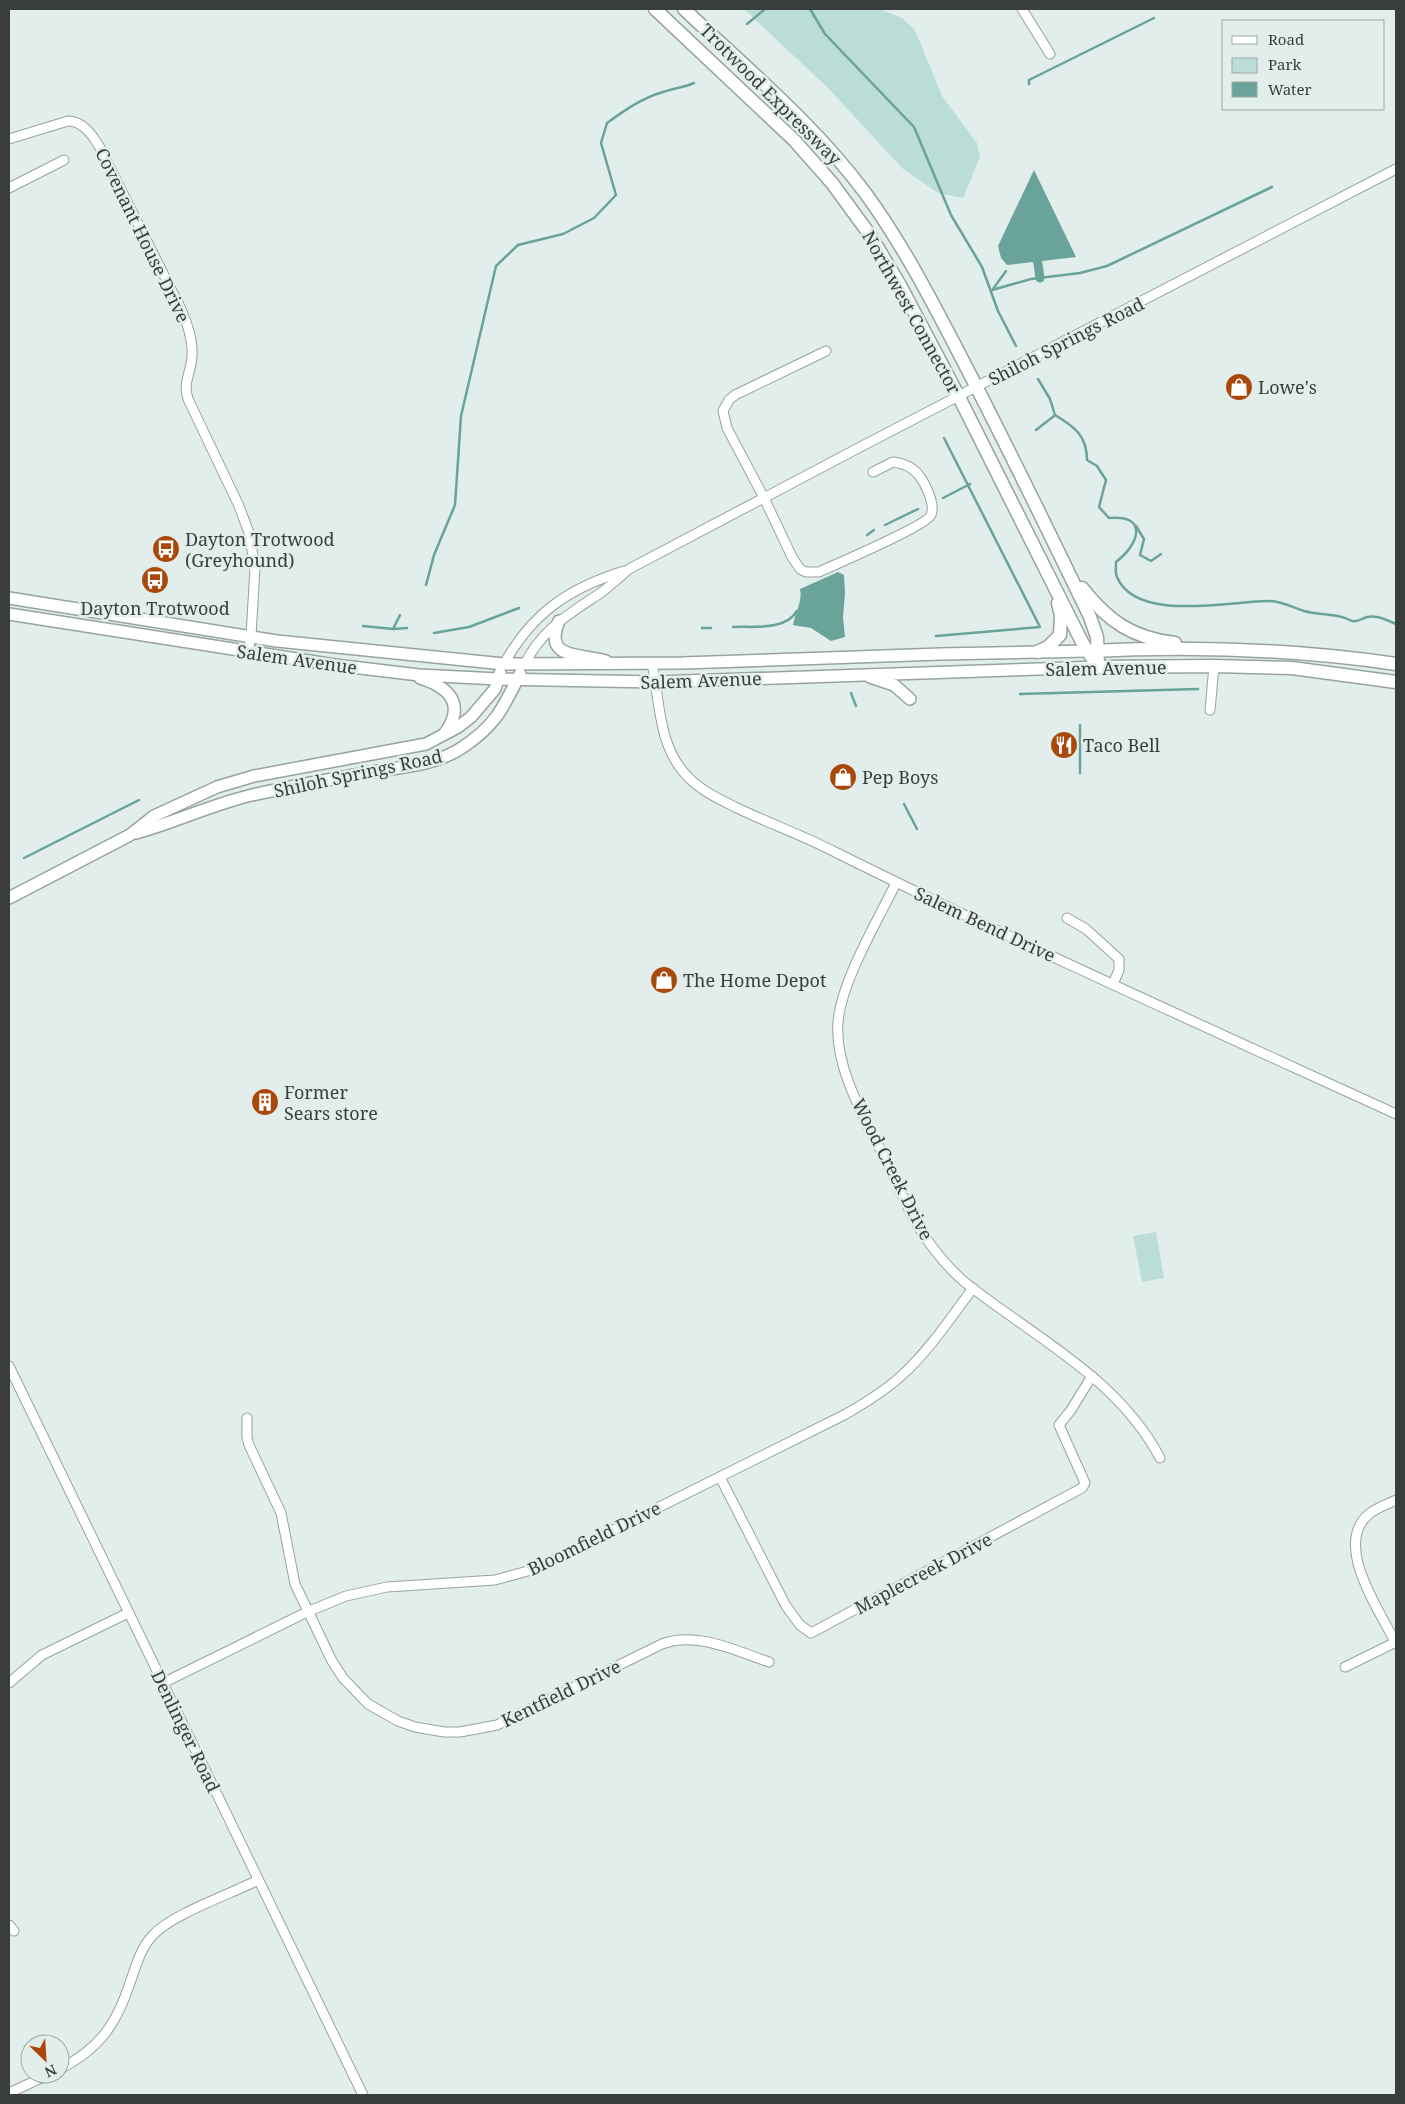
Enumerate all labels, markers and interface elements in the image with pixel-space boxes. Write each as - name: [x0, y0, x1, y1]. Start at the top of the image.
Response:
- street label: Trotwood Expressway: [695, 18, 848, 171]
- legend: [1222, 20, 1385, 110]
- text: Road: [1268, 29, 1304, 49]
- text: Park: [1268, 54, 1302, 74]
- text: Water: [1268, 79, 1311, 99]
- street label: Covenant House Drive: [90, 144, 196, 326]
- street label: Northwest Connector: [857, 226, 967, 398]
- street label: Shiloh Springs Road: [984, 291, 1148, 391]
- shop icon: Lowe's: [1224, 372, 1254, 402]
- place label: Lowe's: [1258, 375, 1317, 399]
- place label: Dayton Trotwood (Greyhound): [185, 527, 335, 572]
- bus stop icon: Dayton Trotwood (Greyhound): [151, 534, 181, 564]
- bus stop icon: Dayton Trotwood: [140, 565, 170, 595]
- place label: Dayton Trotwood: [80, 596, 230, 620]
- street label: Salem Avenue: [235, 639, 359, 679]
- street label: Salem Avenue: [1045, 655, 1167, 681]
- street label: Salem Avenue: [640, 666, 762, 694]
- restaurant icon: Taco Bell: [1049, 730, 1079, 760]
- place label: Taco Bell: [1083, 733, 1161, 757]
- street label: Shiloh Springs Road: [272, 743, 444, 803]
- shop icon: Pep Boys: [828, 762, 858, 792]
- place label: Pep Boys: [862, 765, 938, 789]
- street label: Salem Bend Drive: [911, 881, 1059, 967]
- shop icon: The Home Depot: [649, 965, 679, 995]
- place label: The Home Depot: [683, 968, 826, 992]
- place label: Former Sears store: [284, 1080, 378, 1125]
- building icon: Former Sears store: [250, 1087, 280, 1117]
- street label: Wood Creek Drive: [847, 1094, 939, 1244]
- street label: Bloomfield Drive: [523, 1495, 665, 1581]
- street label: Maplecreek Drive: [850, 1527, 996, 1619]
- street label: Kentfield Drive: [497, 1654, 625, 1732]
- street label: Denlinger Road: [146, 1666, 226, 1796]
- north arrow: [20, 2034, 70, 2084]
- text: N: [42, 2060, 60, 2082]

